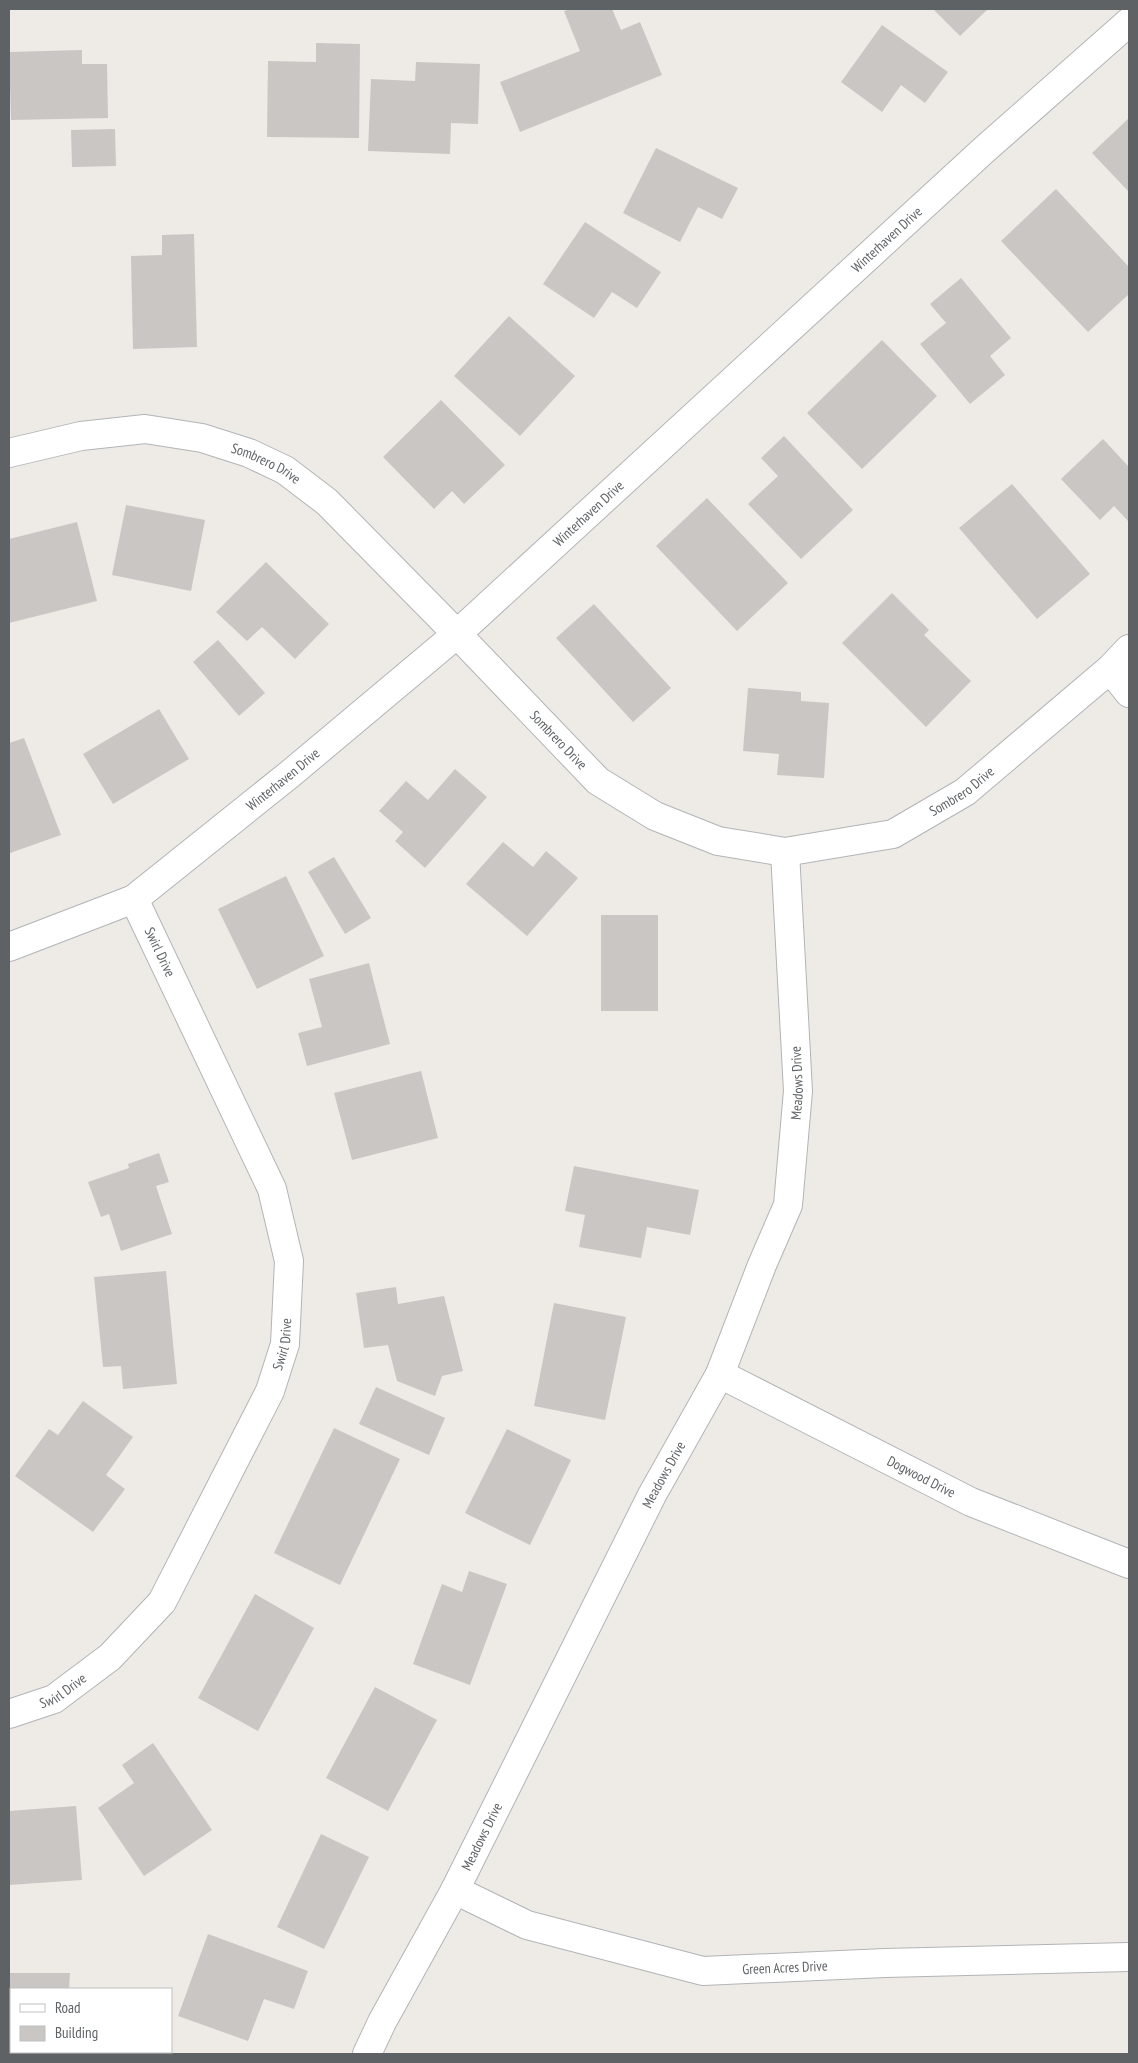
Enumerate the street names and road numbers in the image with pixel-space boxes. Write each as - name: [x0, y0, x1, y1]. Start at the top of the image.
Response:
- street label: Winterhaven Drive: [847, 202, 926, 276]
- street label: Sombrero Drive: [229, 439, 304, 488]
- street label: Winterhaven Drive: [549, 476, 628, 550]
- street label: Sombrero Drive: [526, 706, 591, 773]
- street label: Winterhaven Drive: [243, 744, 324, 815]
- street label: Sombrero Drive: [926, 762, 998, 820]
- street label: Swirl Drive: [141, 924, 179, 980]
- street label: Meadows Drive: [787, 1046, 807, 1121]
- street label: Swirl Drive: [268, 1317, 295, 1372]
- street label: Meadows Drive: [638, 1438, 689, 1511]
- street label: Dogwood Drive: [884, 1452, 959, 1502]
- street label: Swirl Drive: [37, 1669, 90, 1712]
- street label: Meadows Drive: [457, 1799, 506, 1873]
- street label: Green Acres Drive: [742, 1957, 828, 1978]

